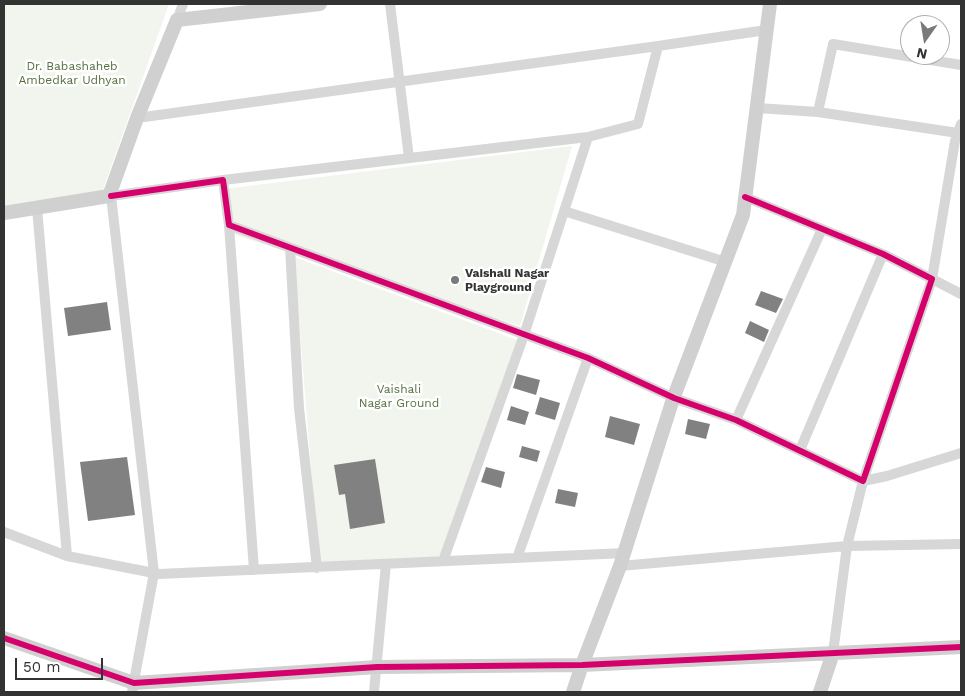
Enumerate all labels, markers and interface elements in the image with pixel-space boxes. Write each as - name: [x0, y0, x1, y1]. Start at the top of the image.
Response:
- north arrow: [900, 15, 950, 65]
- text: N: [915, 45, 929, 63]
- park label: Dr. Babashaheb Ambedkar Udhyan: [18, 59, 126, 87]
- place label: Vaishali Nagar Playground: [465, 266, 549, 294]
- marker: Vaishali Nagar Playground: [449, 274, 461, 286]
- park label: Vaishali Nagar Ground: [359, 382, 439, 410]
- scale bar: [18, 648, 105, 680]
- text: 50 m: [23, 658, 60, 676]

